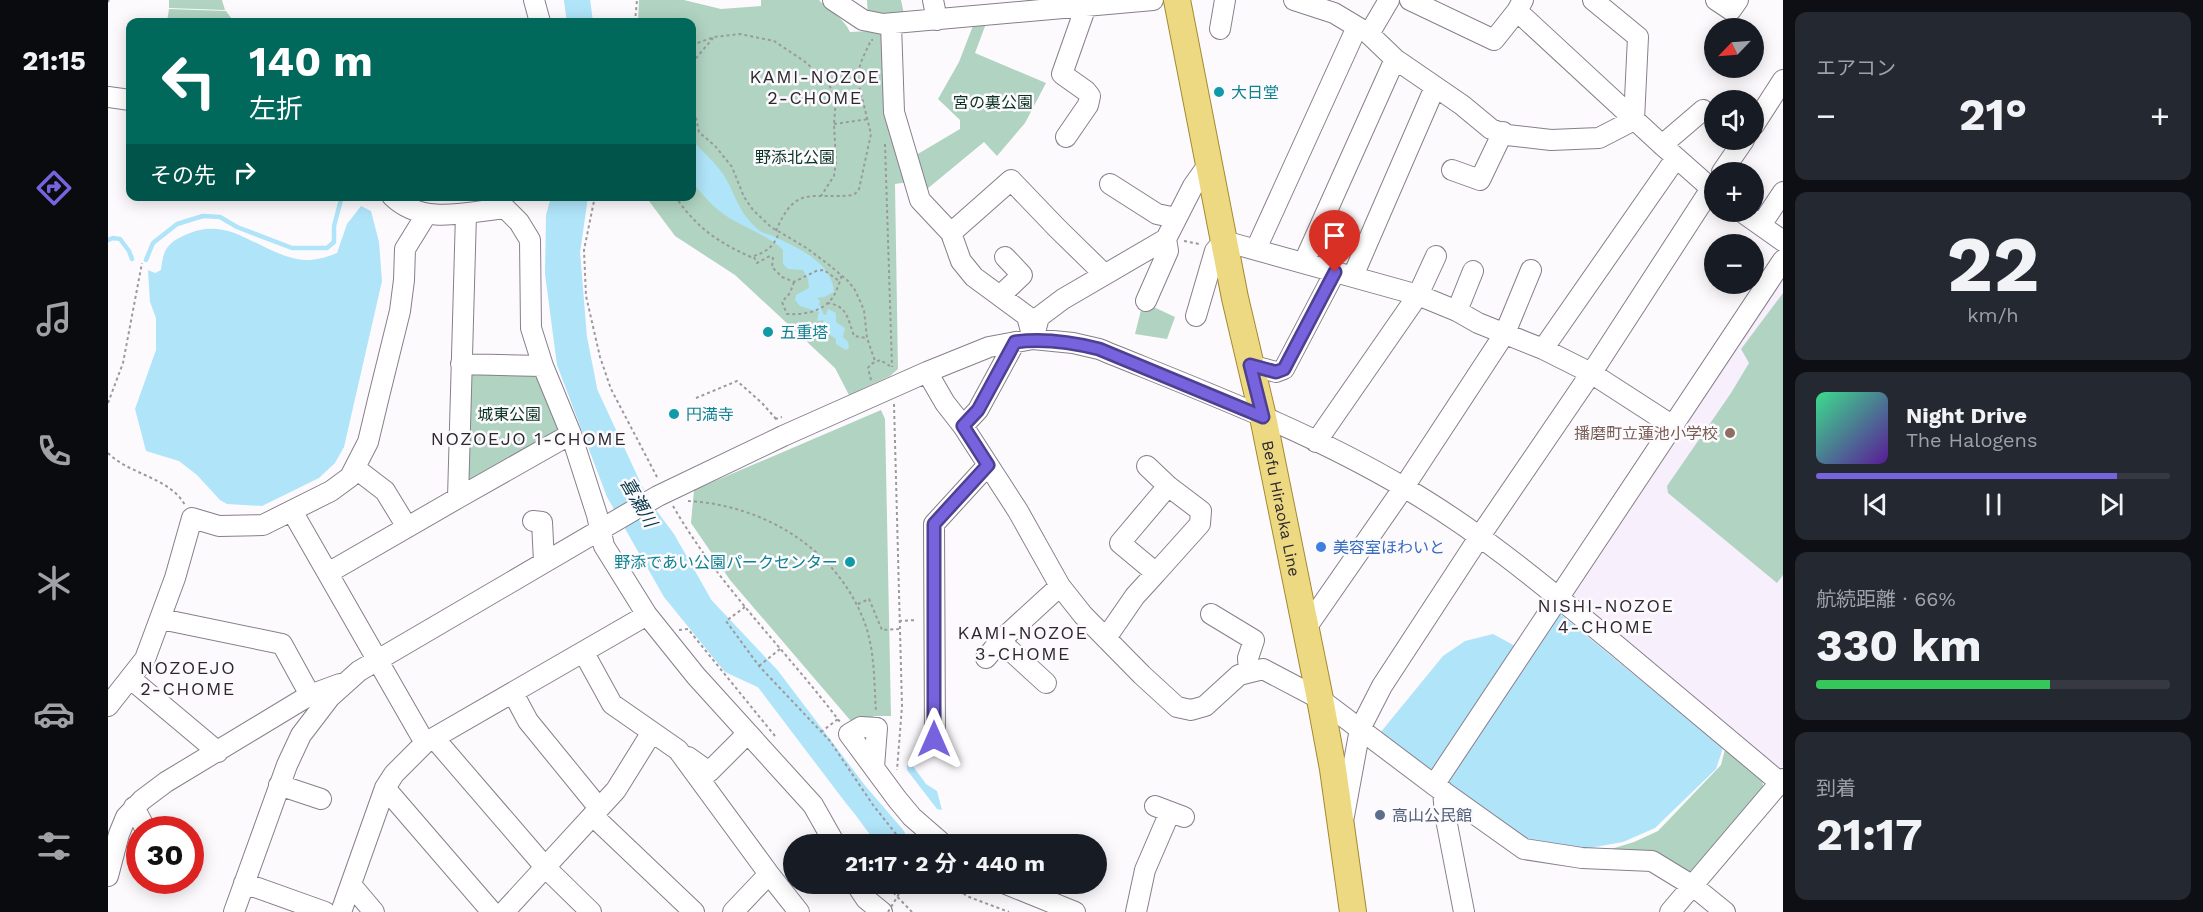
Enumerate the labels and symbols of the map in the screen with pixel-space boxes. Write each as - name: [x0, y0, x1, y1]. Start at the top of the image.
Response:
- north arrow: [1704, 18, 1764, 78]
- district label: KAMI-NOZOE 2-CHOME: [749, 66, 881, 108]
- place label: 大日堂: [1231, 83, 1279, 102]
- marker: 大日堂: [1212, 85, 1226, 99]
- park label: 宮の裏公園: [953, 93, 1033, 112]
- park label: 野添北公園: [755, 148, 835, 167]
- pin: [1309, 210, 1360, 272]
- place label: 五重塔: [780, 323, 828, 342]
- marker: 五重塔: [761, 325, 775, 339]
- park label: 城東公園: [477, 405, 541, 424]
- place label: 円満寺: [686, 405, 734, 424]
- marker: 円満寺: [667, 407, 681, 421]
- place label: 播磨町立蓮池小学校: [1574, 424, 1718, 443]
- marker: 播磨町立蓮池小学校: [1723, 426, 1737, 440]
- district label: NOZOEJO 1-CHOME: [431, 428, 627, 449]
- street label: Befu Hiraoka Line: [1258, 439, 1304, 578]
- water label: 喜瀬川: [616, 473, 663, 532]
- place label: 美容室ほわいと: [1333, 538, 1445, 557]
- marker: 美容室ほわいと: [1314, 540, 1328, 554]
- place label: 野添であい公園パークセンター: [614, 553, 838, 572]
- marker: 野添であい公園パークセンター: [843, 555, 857, 569]
- district label: NISHI-NOZOE 4-CHOME: [1538, 595, 1674, 637]
- district label: KAMI-NOZOE 3-CHOME: [957, 622, 1089, 664]
- district label: NOZOEJO 2-CHOME: [140, 657, 236, 699]
- position arrow: [902, 707, 966, 771]
- place label: 高山公民館: [1392, 806, 1472, 825]
- marker: 高山公民館: [1373, 808, 1387, 822]
- speed limit sign: 30: [126, 816, 204, 894]

